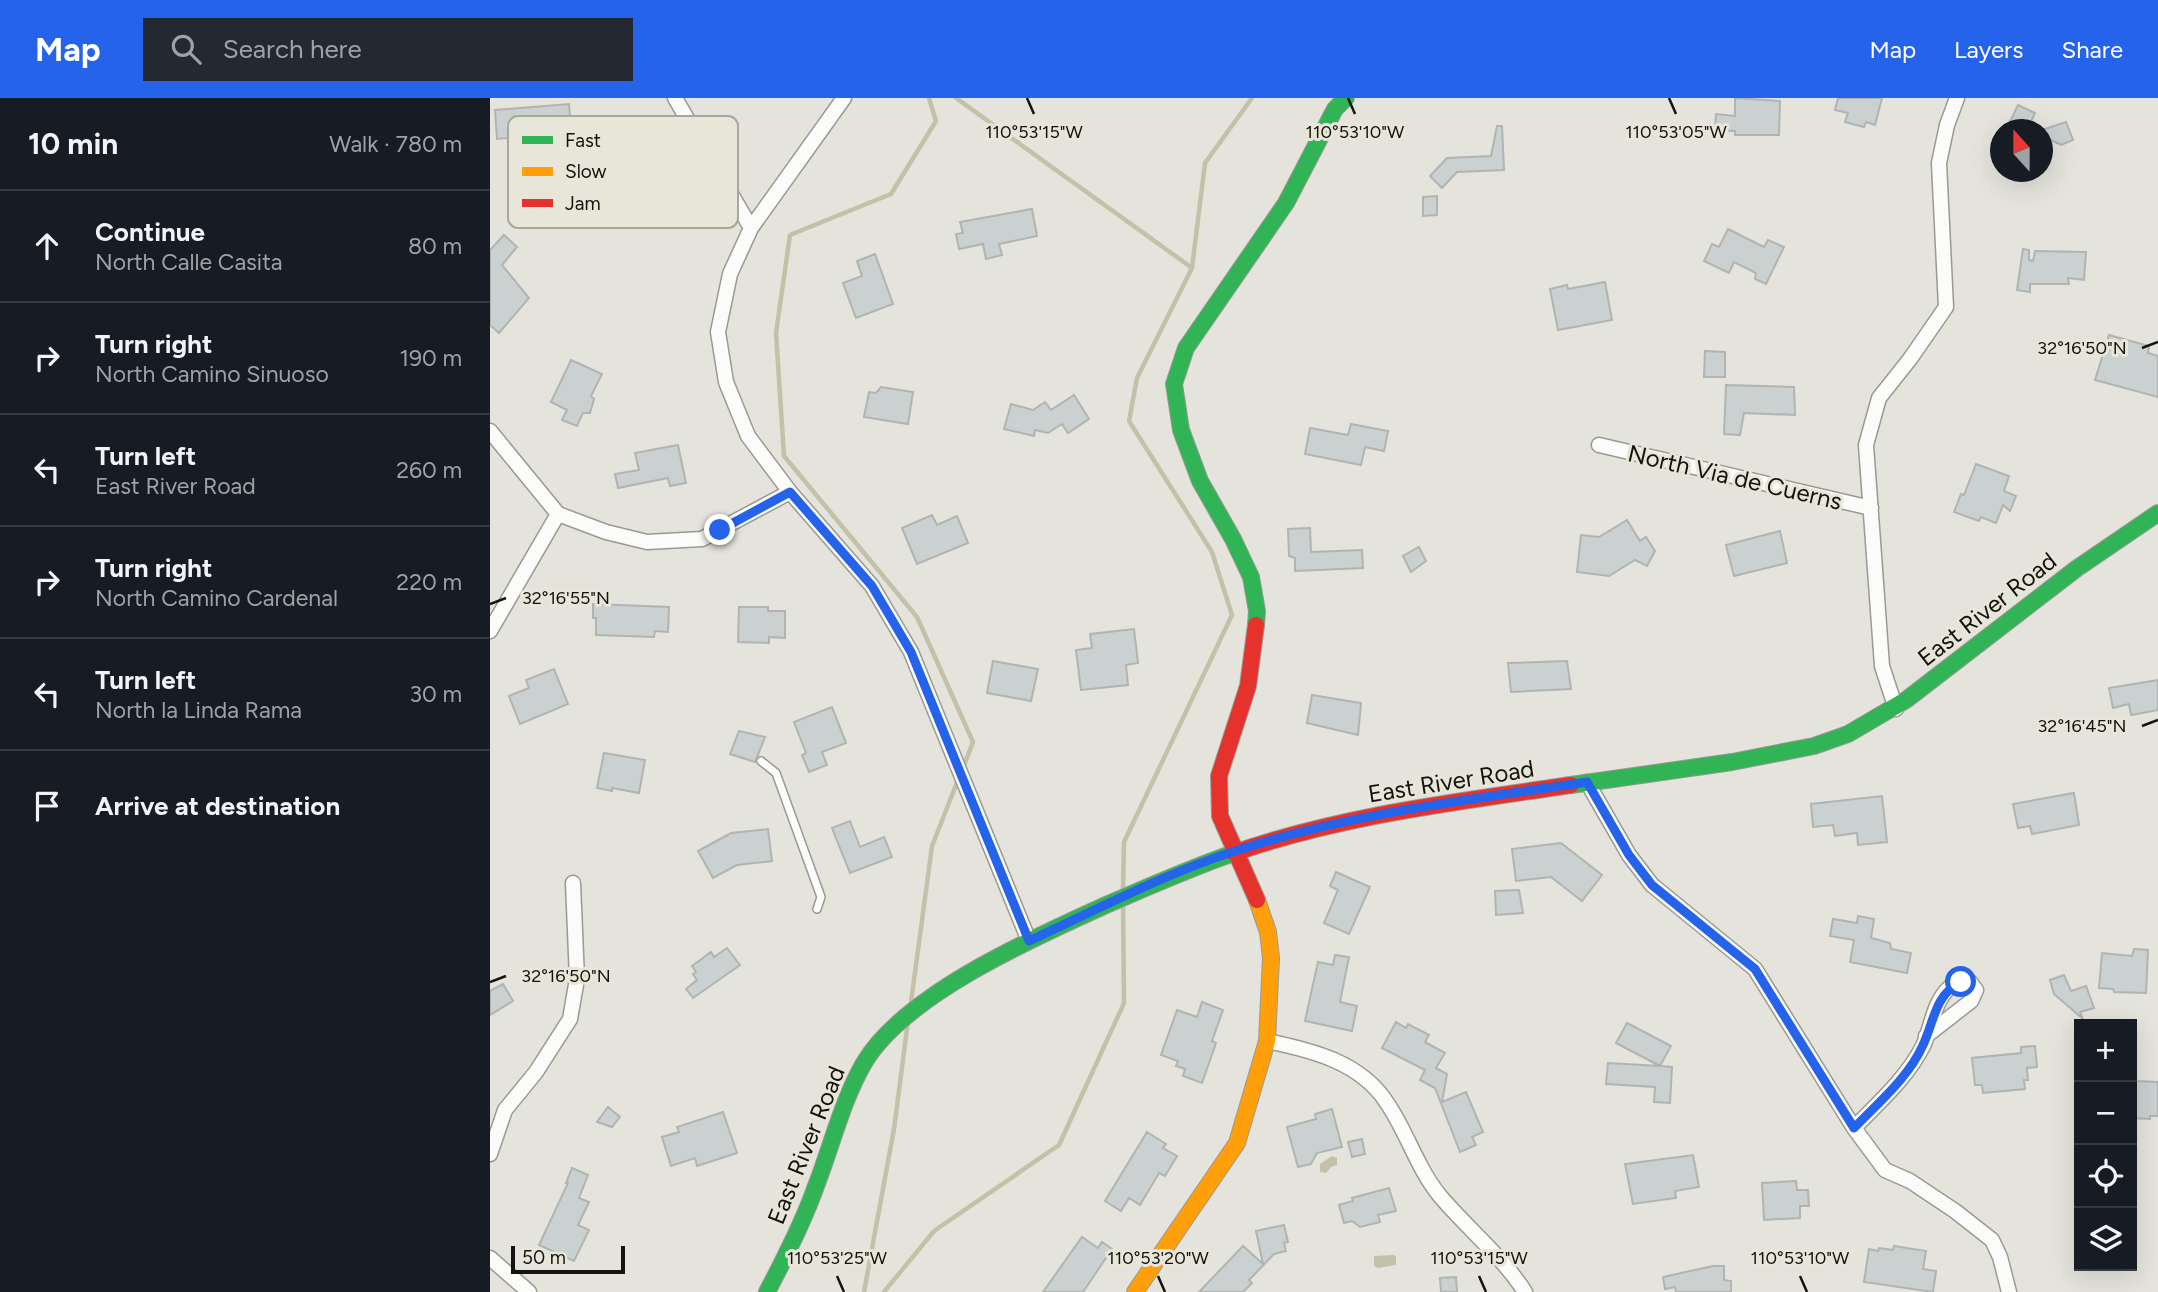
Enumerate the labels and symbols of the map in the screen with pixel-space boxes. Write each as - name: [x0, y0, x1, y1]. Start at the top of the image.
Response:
- legend: [508, 116, 738, 228]
- north arrow: [1990, 119, 2053, 182]
- text: 110°53'15"W: [985, 121, 1084, 143]
- text: 110°53'10"W: [1306, 121, 1405, 143]
- text: 110°53'05"W: [1625, 121, 1728, 143]
- text: Fast: [565, 129, 601, 152]
- text: Slow: [565, 160, 607, 183]
- text: Jam: [565, 192, 601, 215]
- text: 32°16'50"N: [2037, 337, 2127, 359]
- street label: North Via de Cuerns: [1625, 438, 1845, 516]
- route end: [704, 514, 735, 545]
- street label: East River Road: [1912, 546, 2062, 672]
- text: 32°16'55"N: [522, 587, 610, 609]
- text: 32°16'45"N: [2038, 715, 2126, 737]
- street label: East River Road: [1366, 754, 1536, 808]
- text: 32°16'50"N: [521, 965, 611, 987]
- route start: [1945, 966, 1976, 997]
- street label: East River Road: [761, 1062, 851, 1228]
- scale bar: [511, 1243, 625, 1275]
- text: 110°53'25"W: [787, 1247, 888, 1269]
- text: 110°53'20"W: [1107, 1247, 1209, 1269]
- text: 110°53'15"W: [1430, 1247, 1529, 1269]
- text: 110°53'10"W: [1751, 1247, 1850, 1269]

